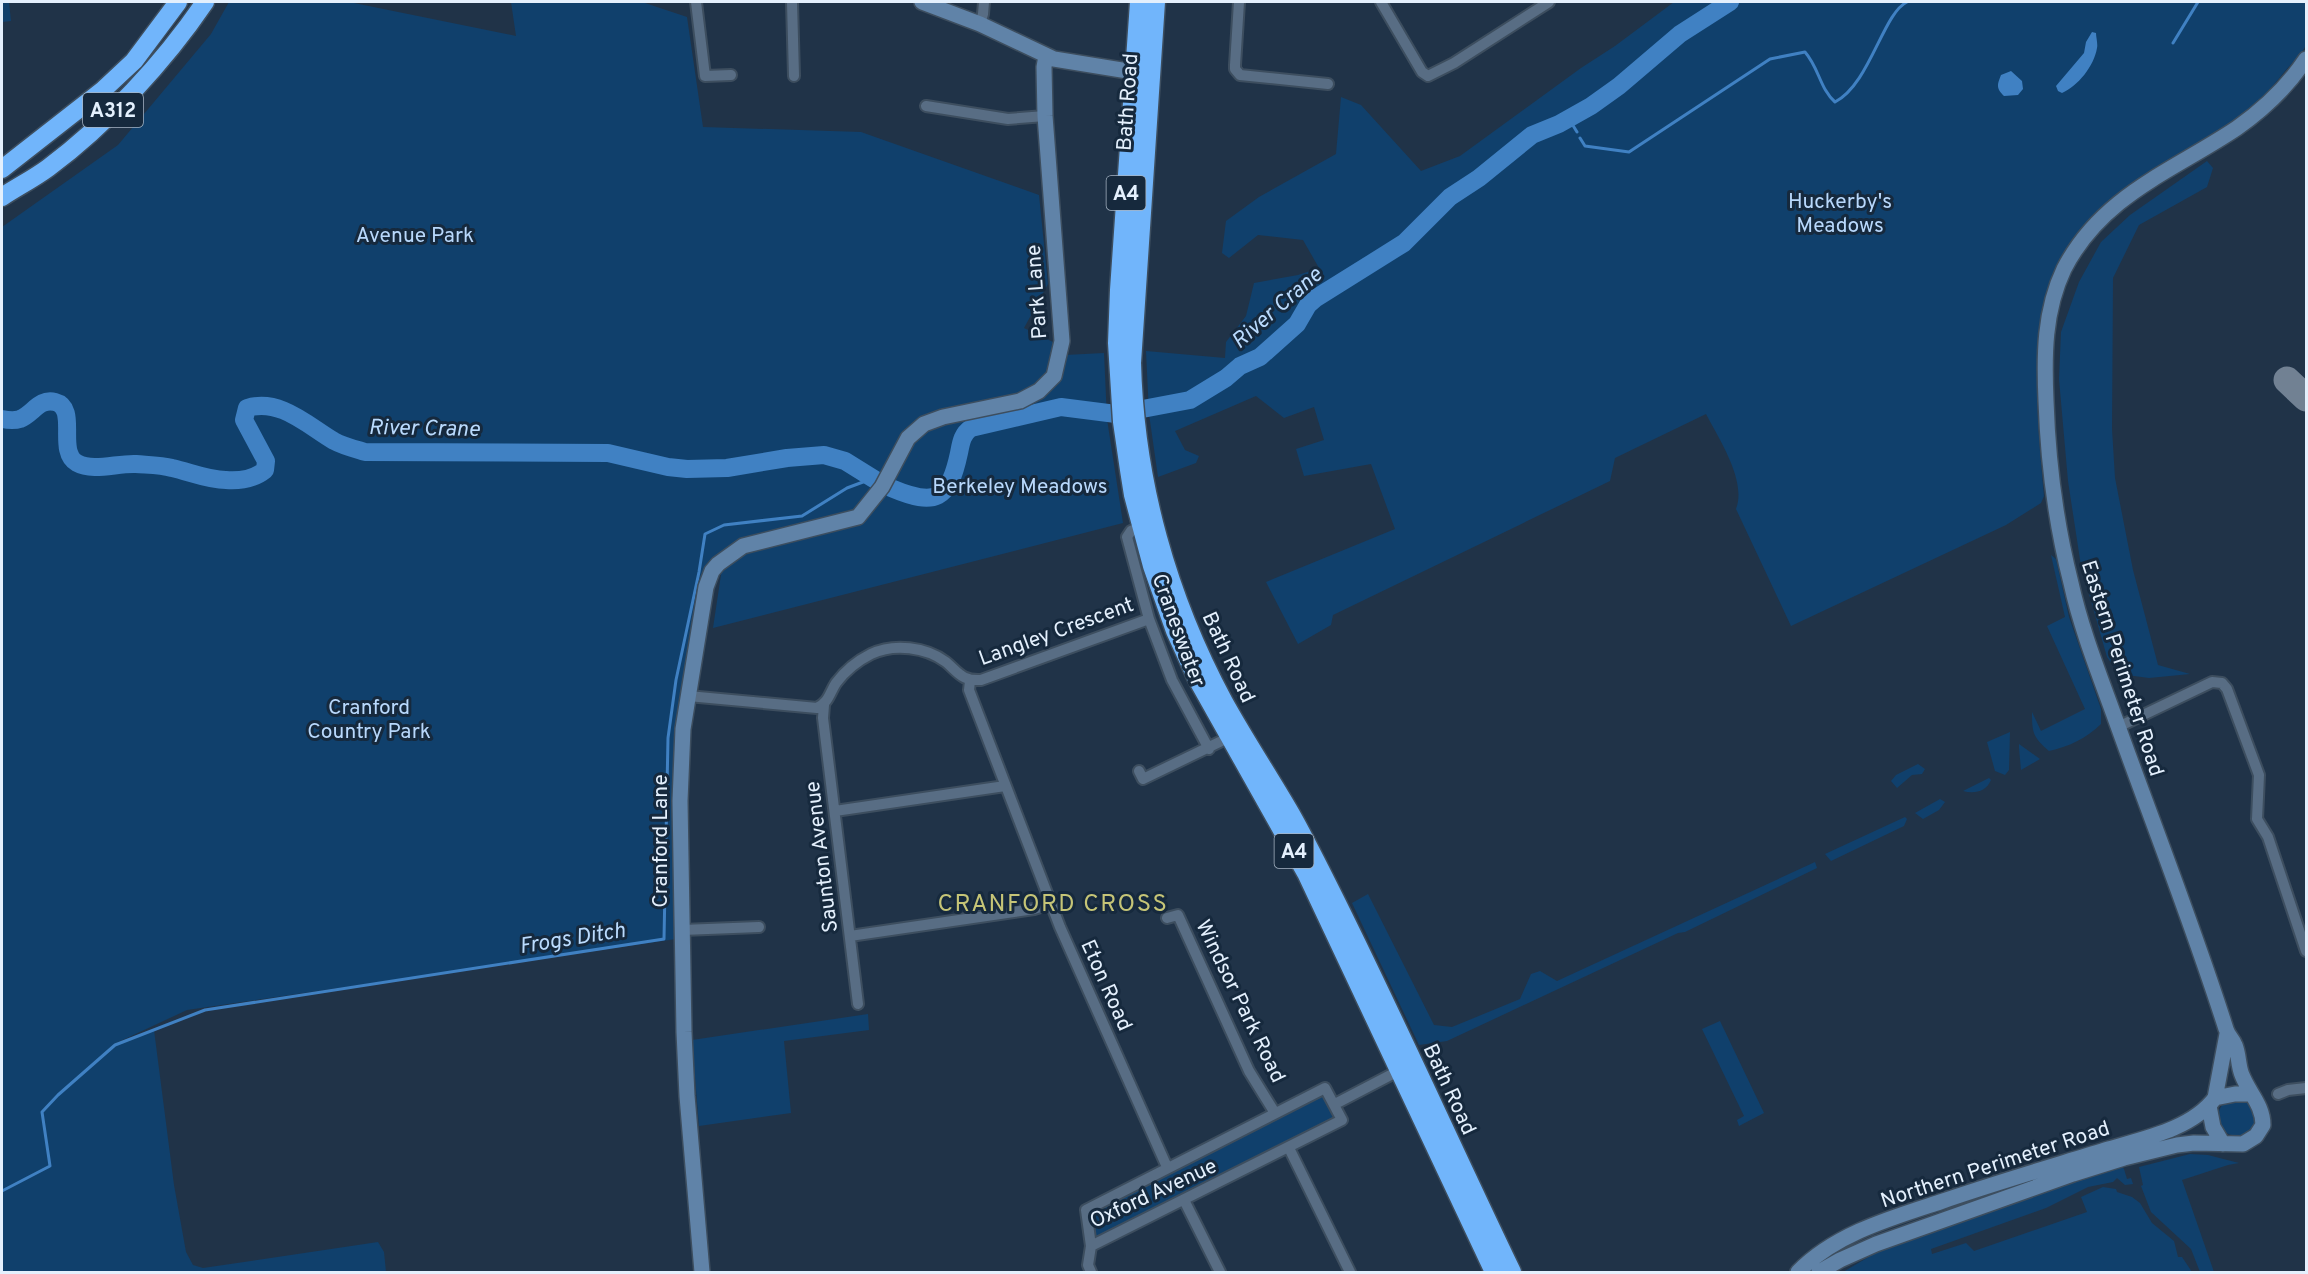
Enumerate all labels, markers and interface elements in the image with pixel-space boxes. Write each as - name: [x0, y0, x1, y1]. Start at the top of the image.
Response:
- street label: Bath Road: [1112, 52, 1145, 152]
- road number: A312: [83, 93, 143, 127]
- road number: A4: [1106, 176, 1146, 210]
- park label: Huckerby's Meadows: [1788, 189, 1892, 240]
- park label: Avenue Park: [356, 223, 474, 250]
- street label: Park Lane: [1021, 244, 1054, 340]
- water label: River Crane: [1227, 262, 1329, 356]
- water label: River Crane: [368, 415, 480, 444]
- park label: Berkeley Meadows: [932, 474, 1108, 501]
- street label: Eastern Perimeter Road: [2074, 557, 2169, 780]
- street label: Craneswater: [1145, 570, 1211, 691]
- street label: Langley Crescent: [975, 592, 1138, 673]
- street label: Bath Road: [1195, 608, 1260, 708]
- park label: Cranford Country Park: [307, 695, 431, 746]
- street label: Cranford Lane: [648, 774, 675, 908]
- street label: Saunton Avenue: [800, 779, 845, 934]
- road number: A4: [1274, 834, 1314, 868]
- district label: CRANFORD CROSS: [938, 890, 1168, 920]
- street label: Windsor Park Road: [1188, 916, 1291, 1088]
- water label: Frogs Ditch: [517, 918, 627, 961]
- street label: Eton Road: [1074, 936, 1138, 1036]
- street label: Bath Road: [1416, 1040, 1481, 1140]
- street label: Northern Perimeter Road: [1877, 1116, 2113, 1215]
- street label: Oxford Avenue: [1086, 1153, 1222, 1236]

